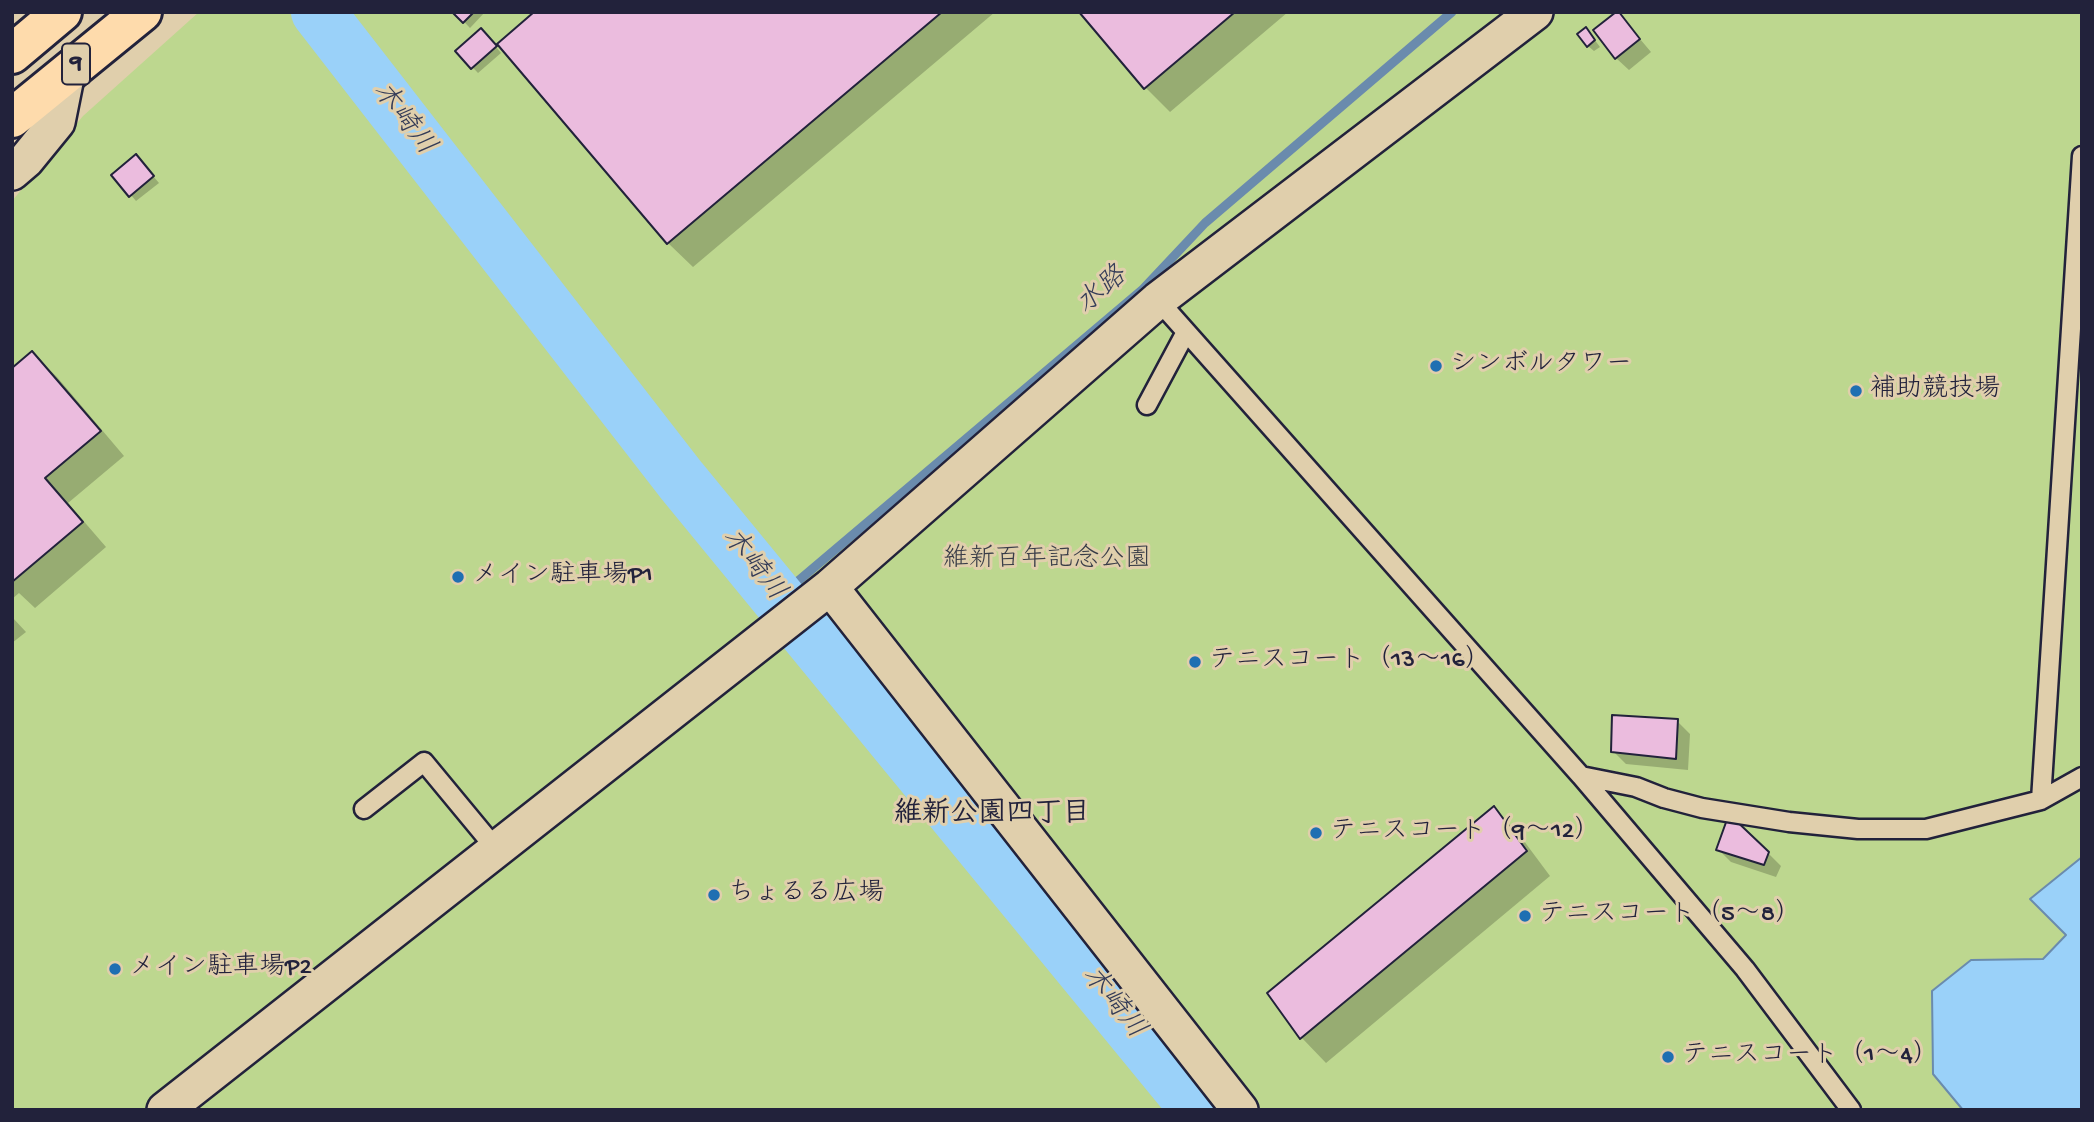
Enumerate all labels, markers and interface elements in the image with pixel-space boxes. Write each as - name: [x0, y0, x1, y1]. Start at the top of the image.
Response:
- road number: 9: [62, 43, 90, 84]
- water label: 木崎川: [363, 77, 441, 163]
- water label: 水路: [1071, 261, 1135, 323]
- place label: シンボルタワー: [1450, 350, 1632, 382]
- marker: シンボルタワー: [1428, 358, 1444, 374]
- place label: 補助競技場: [1870, 375, 2000, 407]
- marker: 補助競技場: [1848, 383, 1864, 399]
- water label: 木崎川: [713, 523, 791, 609]
- park label: 維新百年記念公園: [943, 545, 1151, 577]
- place label: メイン駐車場P1: [472, 561, 653, 593]
- marker: メイン駐車場P1: [450, 569, 466, 585]
- place label: テニスコート（13～16）: [1209, 646, 1491, 678]
- marker: テニスコート（13～16）: [1187, 654, 1203, 670]
- district label: 維新公園四丁目: [894, 799, 1090, 833]
- place label: テニスコート（9～12）: [1330, 817, 1600, 849]
- marker: テニスコート（9～12）: [1308, 825, 1324, 841]
- place label: ちょるる広場: [728, 879, 884, 911]
- marker: ちょるる広場: [706, 887, 722, 903]
- place label: テニスコート（5～8）: [1539, 900, 1801, 932]
- marker: テニスコート（5～8）: [1517, 908, 1533, 924]
- place label: メイン駐車場P2: [129, 953, 312, 985]
- marker: メイン駐車場P2: [107, 961, 123, 977]
- water label: 木崎川: [1073, 961, 1151, 1047]
- place label: テニスコート（1～4）: [1682, 1041, 1939, 1073]
- marker: テニスコート（1～4）: [1660, 1049, 1676, 1065]

